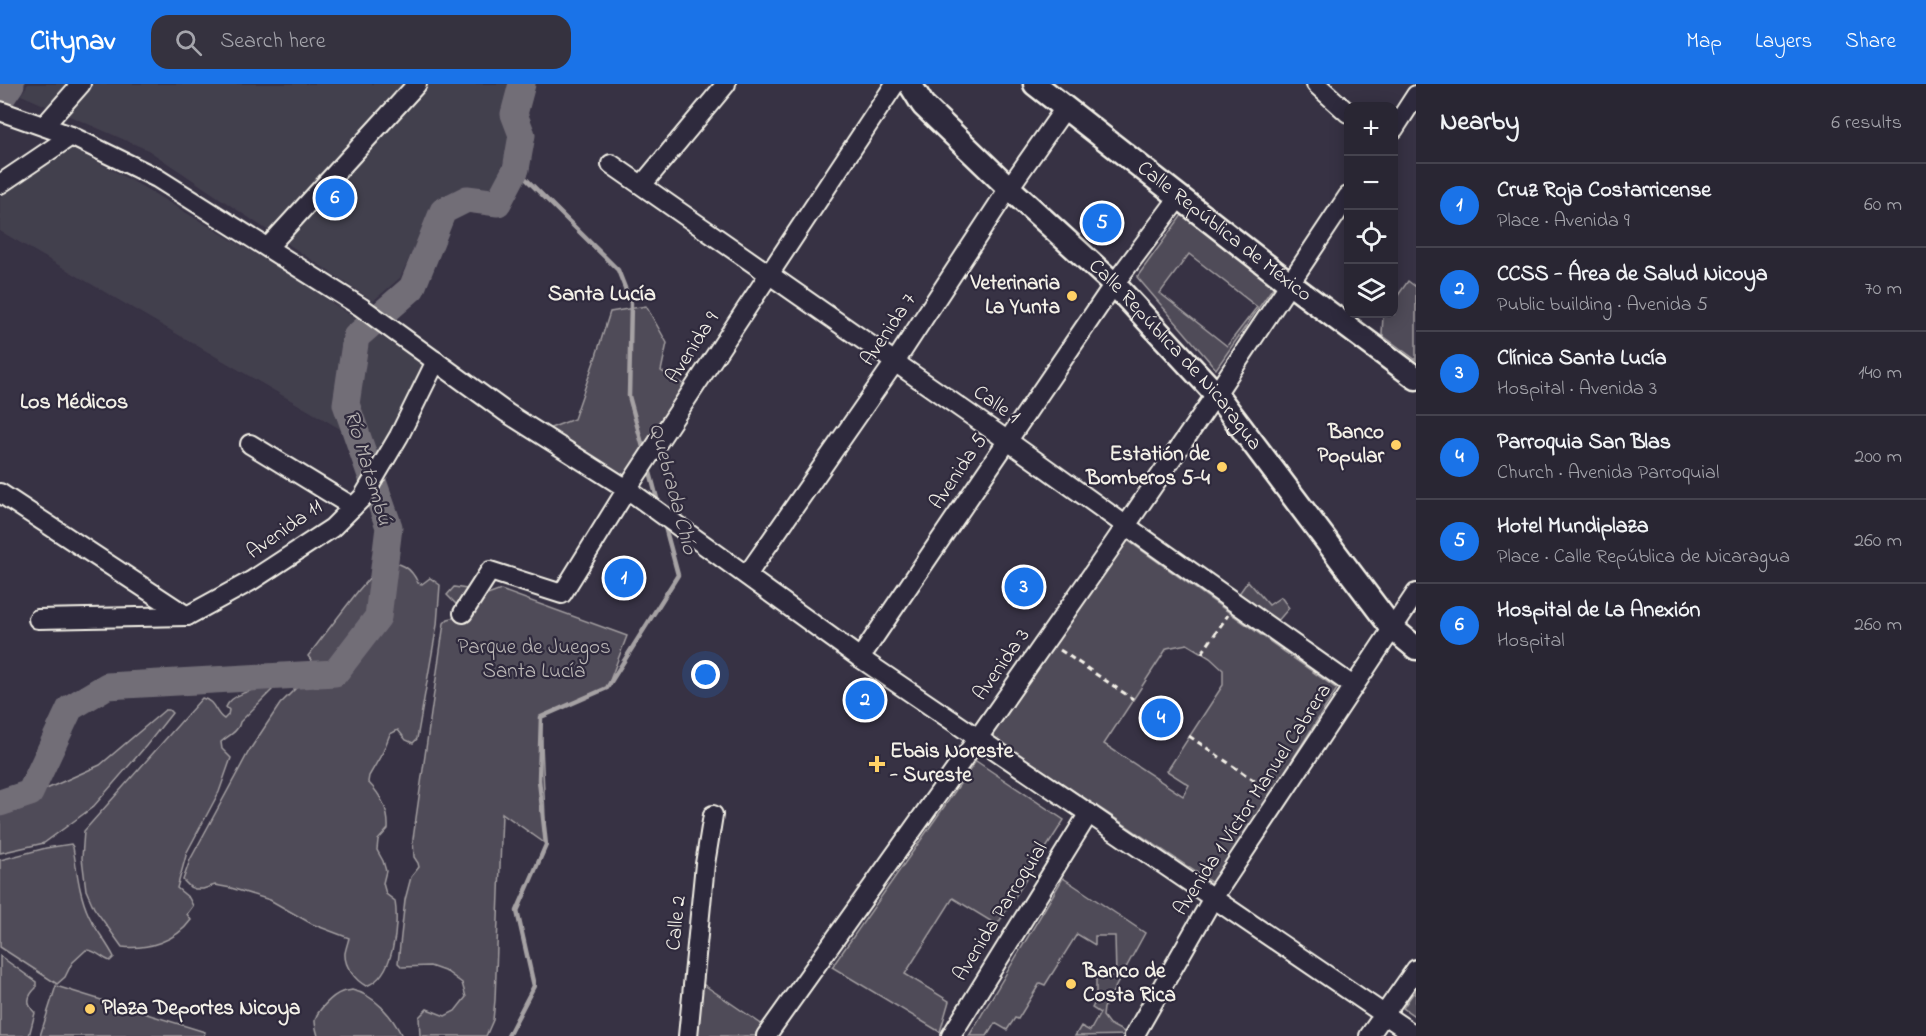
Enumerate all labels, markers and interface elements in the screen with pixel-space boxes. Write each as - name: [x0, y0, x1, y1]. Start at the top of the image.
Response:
- search box: [151, 15, 571, 69]
- text: Citynav: [30, 22, 115, 63]
- icon: search: [172, 26, 205, 59]
- text: Search here: [220, 26, 326, 58]
- text: Map: [1686, 27, 1722, 57]
- text: Layers: [1755, 27, 1812, 57]
- text: Share: [1845, 27, 1896, 57]
- map controls: [1344, 102, 1398, 318]
- button: +: [1344, 102, 1398, 156]
- text: Nearby: [1440, 104, 1519, 142]
- text: 6 results: [1831, 109, 1902, 138]
- street label: Calle República de México: [1130, 154, 1318, 310]
- button: −: [1344, 156, 1398, 210]
- text: Cruz Roja Costarricense: [1497, 175, 1711, 207]
- pin: 6: [316, 176, 354, 220]
- text: 1: [1456, 191, 1463, 220]
- text: 60 m: [1864, 191, 1902, 220]
- pin: 5: [1082, 200, 1122, 246]
- text: Place · Avenida 9: [1497, 207, 1630, 236]
- button: locate: [1344, 210, 1398, 264]
- street label: Calle República de Nicaragua: [1081, 252, 1269, 457]
- text: CCSS - Área de Salud Nicoya: [1497, 259, 1768, 291]
- button: layers: [1344, 264, 1398, 318]
- place label: Veterinaria La Yunta: [970, 269, 1060, 323]
- text: 2: [1455, 275, 1464, 304]
- text: 70 m: [1865, 275, 1902, 304]
- district label: Santa Lucía: [548, 279, 656, 311]
- street label: Avenida 7: [854, 287, 925, 372]
- marker: Veterinaria La Yunta: [1065, 289, 1079, 303]
- text: Public building · Avenida 5: [1497, 291, 1708, 320]
- street label: Avenida 9: [659, 306, 728, 390]
- text: Clínica Santa Lucía: [1497, 343, 1667, 375]
- text: 3: [1455, 359, 1464, 388]
- text: 140 m: [1858, 359, 1902, 388]
- text: Hospital · Avenida 3: [1497, 375, 1657, 404]
- street label: Calle 1: [966, 378, 1026, 432]
- district label: Los Médicos: [20, 387, 128, 419]
- water label: Río Matambú: [334, 407, 400, 530]
- place label: Banco Popular: [1317, 418, 1384, 472]
- water label: Quebrada Chío: [639, 420, 705, 560]
- text: Parroquia San Blas: [1497, 427, 1671, 459]
- street label: Avenida 5: [923, 428, 995, 516]
- marker: Banco Popular: [1389, 438, 1403, 452]
- place label: Estatión de Bomberos 5-4: [1085, 440, 1211, 494]
- text: 4: [1455, 443, 1464, 472]
- text: 200 m: [1854, 443, 1902, 472]
- text: Church · Avenida Parroquial: [1497, 459, 1719, 488]
- marker: Estatión de Bomberos 5-4: [1215, 460, 1229, 474]
- street label: Avenida 11: [241, 493, 329, 567]
- text: Hotel Mundiplaza: [1497, 511, 1649, 543]
- text: 5: [1454, 527, 1465, 556]
- text: 260 m: [1854, 527, 1902, 556]
- text: Place · Calle República de Nicaragua: [1497, 543, 1790, 572]
- pin: 1: [604, 556, 644, 600]
- pin: 3: [1004, 564, 1044, 610]
- text: Hospital de La Anexión: [1497, 595, 1700, 627]
- text: 6: [1455, 611, 1464, 640]
- text: 260 m: [1854, 611, 1902, 640]
- street label: Avenida 3: [966, 623, 1038, 707]
- text: Hospital: [1497, 627, 1565, 656]
- park label: Parque de Juegos Santa Lucía: [457, 633, 611, 687]
- your location: [691, 660, 720, 689]
- pin: 2: [846, 678, 884, 722]
- street label: Avenida 1 Víctor Manuel Cabrera: [1166, 678, 1340, 922]
- pin: 4: [1142, 696, 1180, 740]
- place label: Ebais Noreste - Sureste: [889, 737, 1014, 791]
- marker: Ebais Noreste - Sureste: [868, 755, 886, 773]
- street label: Avenida Parroquial: [946, 837, 1056, 987]
- street label: Calle 2: [659, 894, 695, 952]
- place label: Banco de Costa Rica: [1082, 957, 1176, 1011]
- marker: Banco de Costa Rica: [1064, 977, 1078, 991]
- place label: Plaza Deportes Nicoya: [102, 994, 300, 1026]
- marker: Plaza Deportes Nicoya: [83, 1002, 97, 1016]

